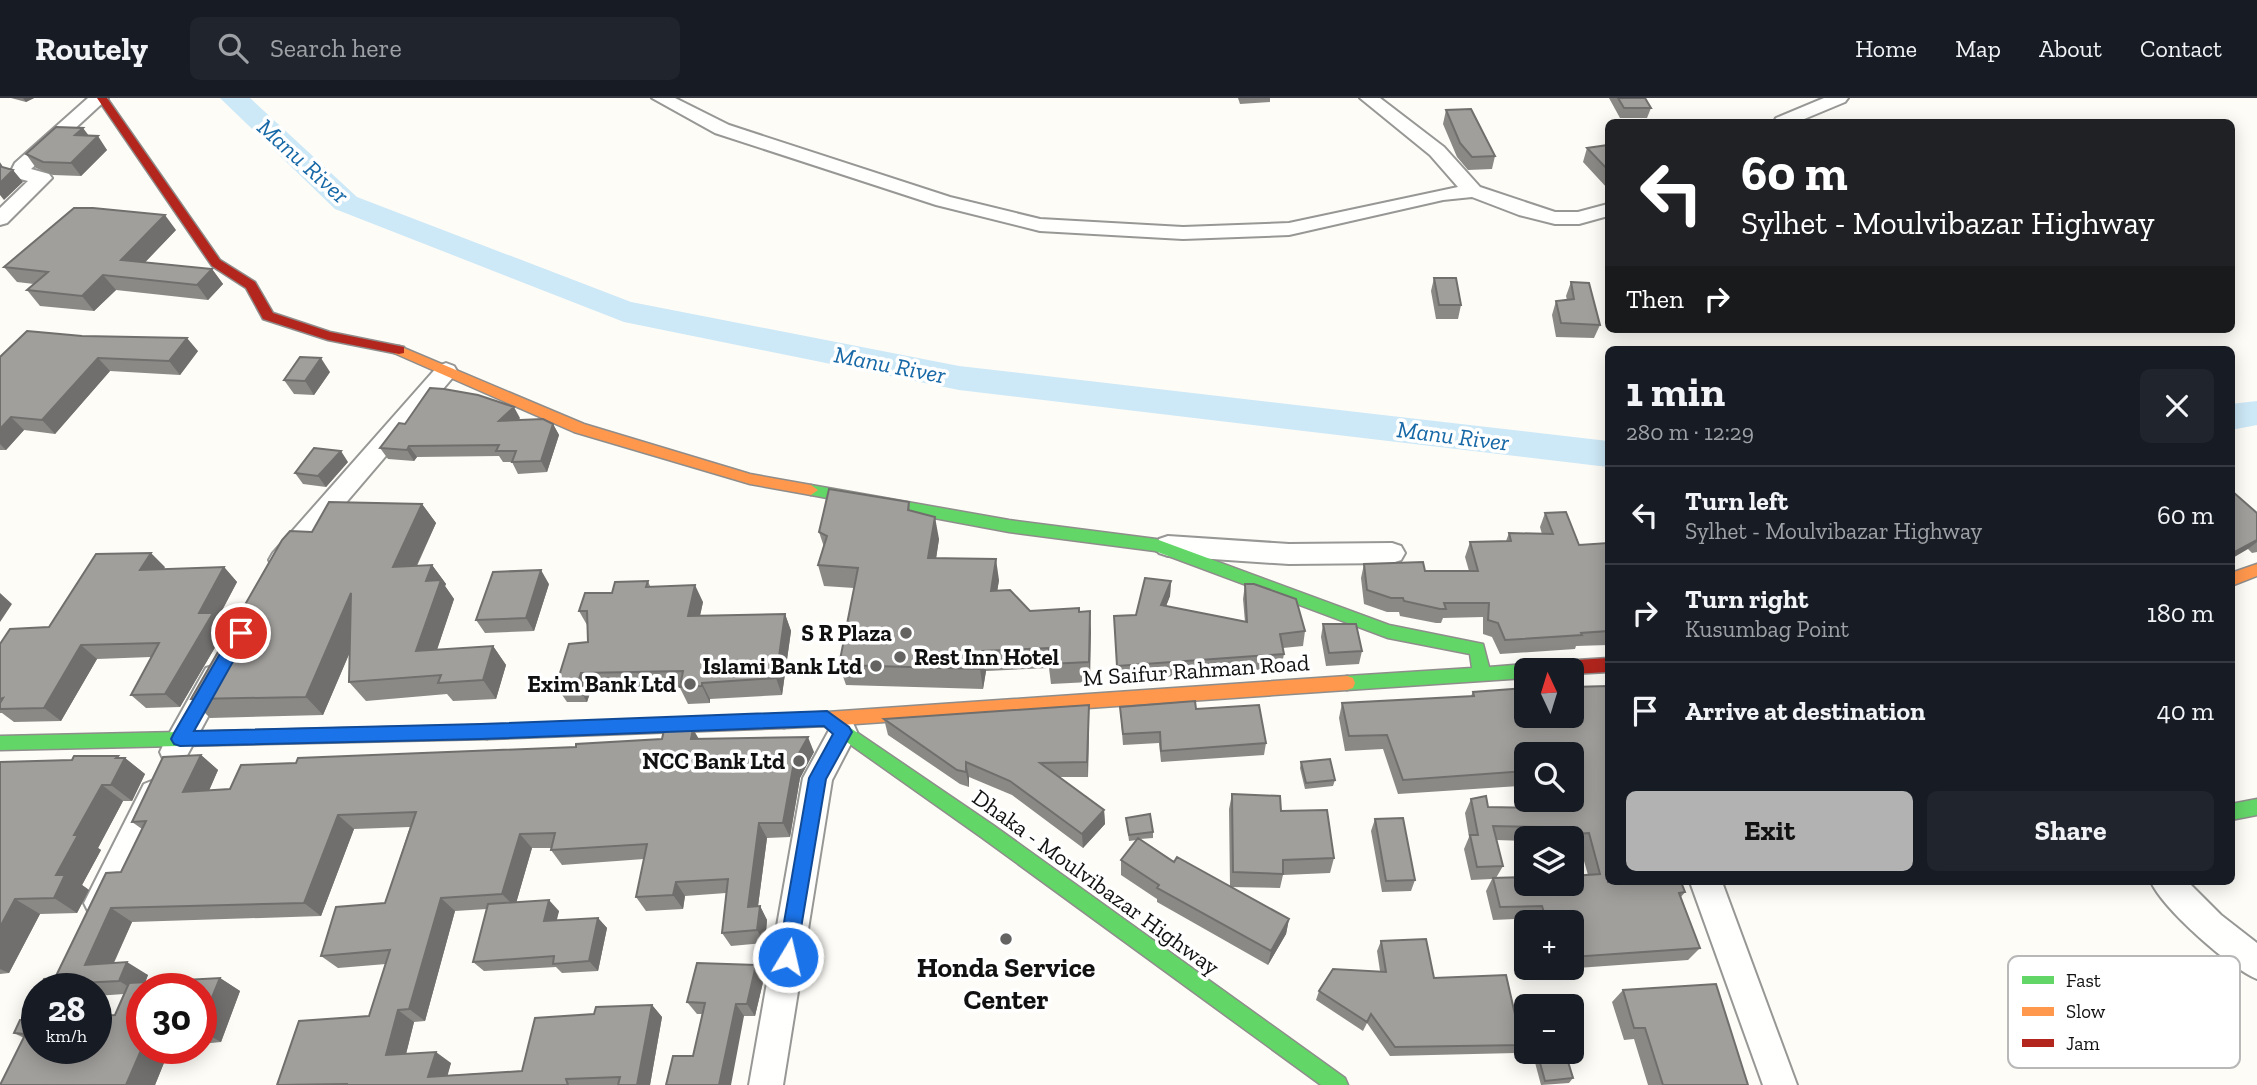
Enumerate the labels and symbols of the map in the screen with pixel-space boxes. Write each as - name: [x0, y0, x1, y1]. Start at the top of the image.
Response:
- water label: Manu River: [252, 112, 356, 210]
- water label: Manu River: [832, 340, 949, 390]
- water label: Manu River: [1395, 414, 1512, 457]
- pin: [211, 603, 271, 663]
- place label: S R Plaza: [801, 619, 892, 647]
- marker: S R Plaza: [898, 625, 914, 641]
- place label: Rest Inn Hotel: [914, 643, 1060, 671]
- street label: M Saifur Rahman Road: [1082, 648, 1311, 692]
- marker: Rest Inn Hotel: [892, 649, 908, 665]
- place label: Islami Bank Ltd: [702, 652, 862, 680]
- marker: Islami Bank Ltd: [868, 658, 884, 674]
- north arrow: [1514, 658, 1584, 728]
- place label: Exim Bank Ltd: [527, 670, 676, 698]
- marker: Exim Bank Ltd: [682, 676, 698, 692]
- place label: NCC Bank Ltd: [642, 747, 785, 775]
- marker: NCC Bank Ltd: [791, 753, 807, 769]
- street label: Dhaka - Moulvibazar Highway: [967, 783, 1225, 981]
- position arrow: [751, 920, 825, 994]
- marker: Honda Service Center: [998, 931, 1014, 947]
- place label: Honda Service Center: [917, 951, 1095, 1016]
- legend: [2008, 956, 2240, 1068]
- text: Fast: [2066, 969, 2101, 992]
- speed limit sign: 30: [126, 973, 217, 1064]
- text: Slow: [2066, 1000, 2106, 1023]
- text: Jam: [2066, 1032, 2100, 1055]

